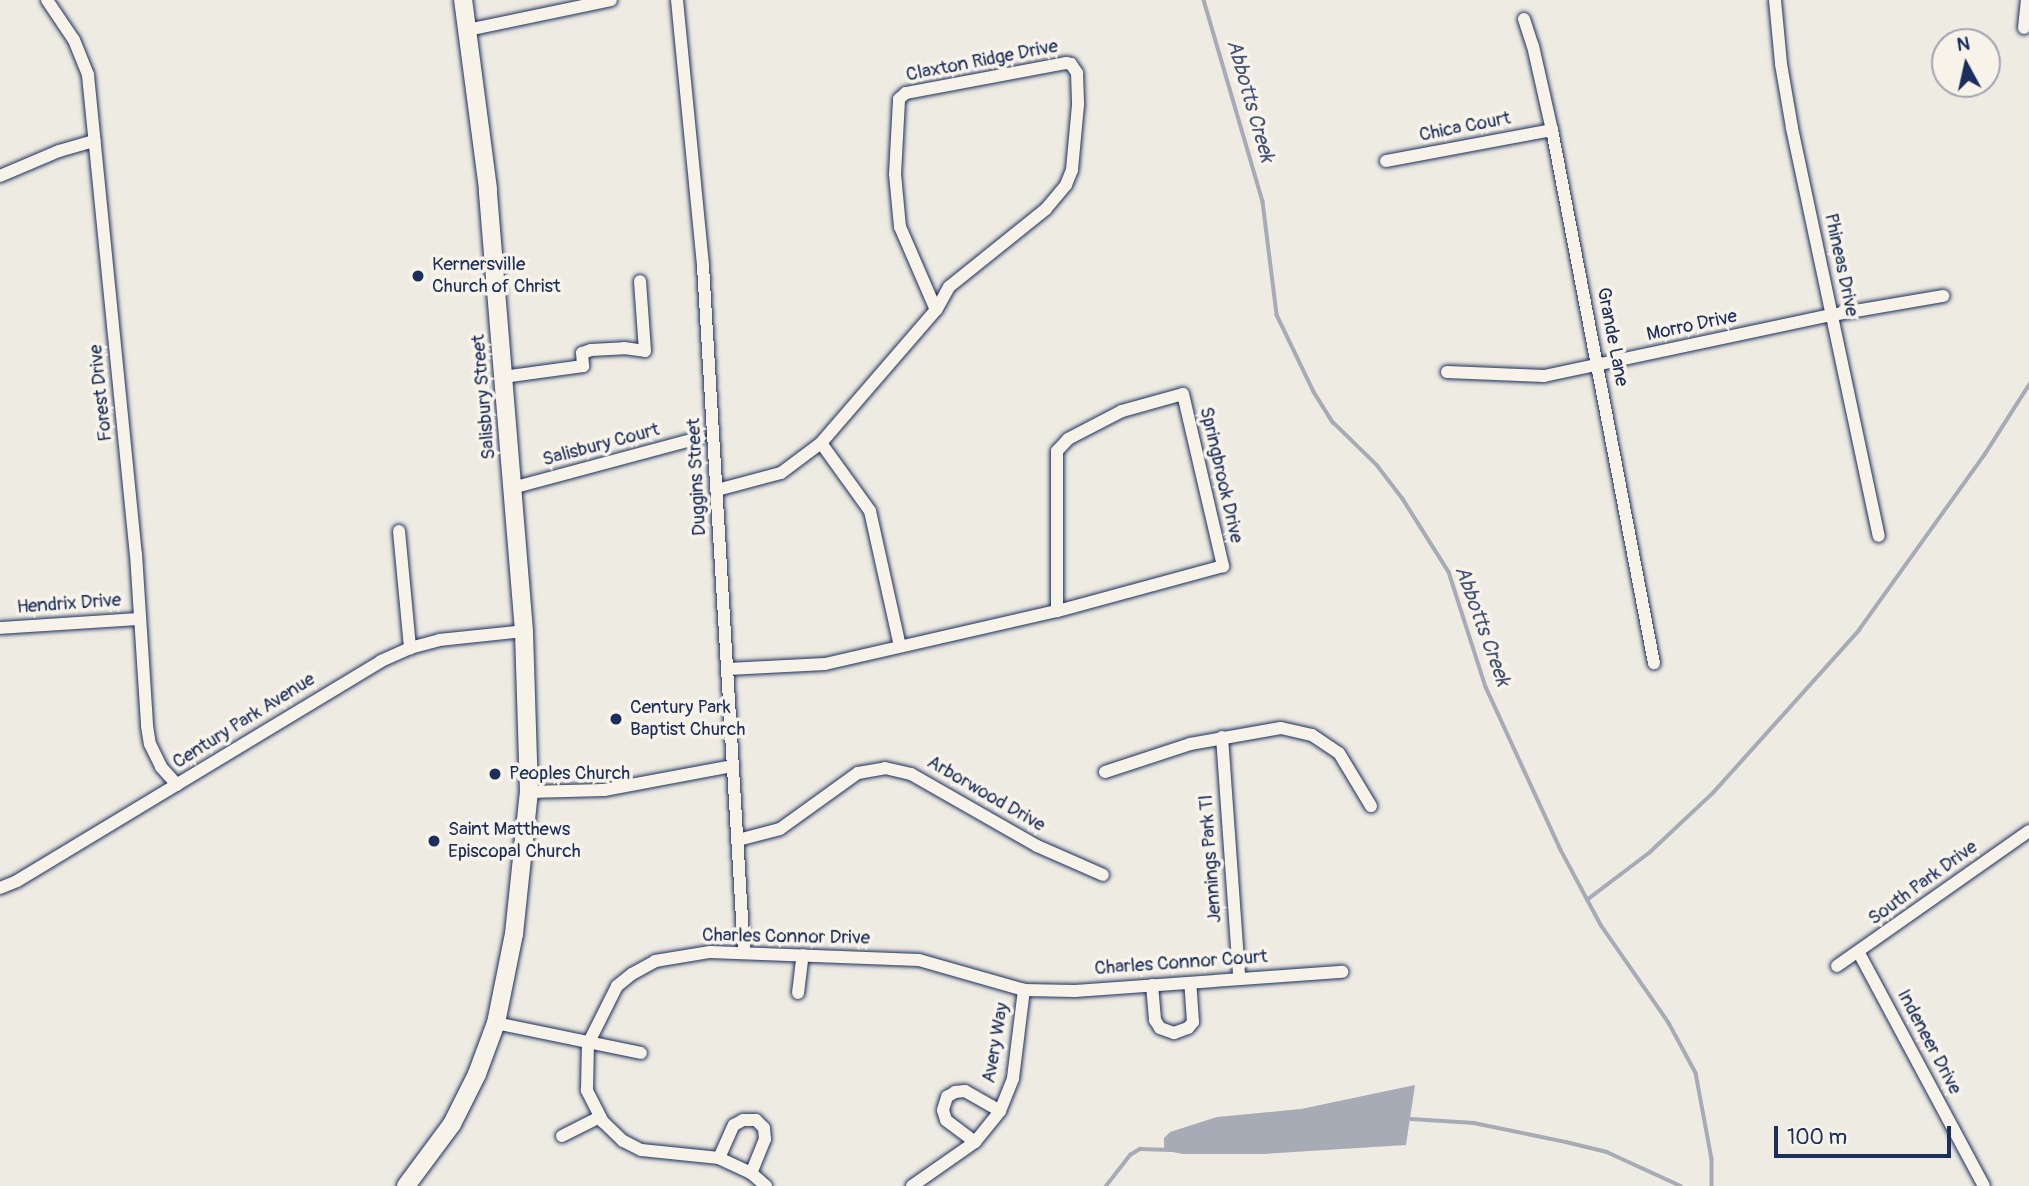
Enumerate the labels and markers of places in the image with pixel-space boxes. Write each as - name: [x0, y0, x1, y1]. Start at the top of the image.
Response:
- place label: Kernersville Church of Christ: [432, 254, 561, 298]
- marker: Kernersville Church of Christ: [410, 268, 426, 284]
- place label: Century Park Baptist Church: [630, 697, 745, 741]
- marker: Century Park Baptist Church: [608, 711, 624, 727]
- place label: Peoples Church: [509, 763, 630, 785]
- marker: Peoples Church: [487, 766, 503, 782]
- place label: Saint Matthews Episcopal Church: [448, 819, 581, 863]
- marker: Saint Matthews Episcopal Church: [426, 833, 442, 849]

